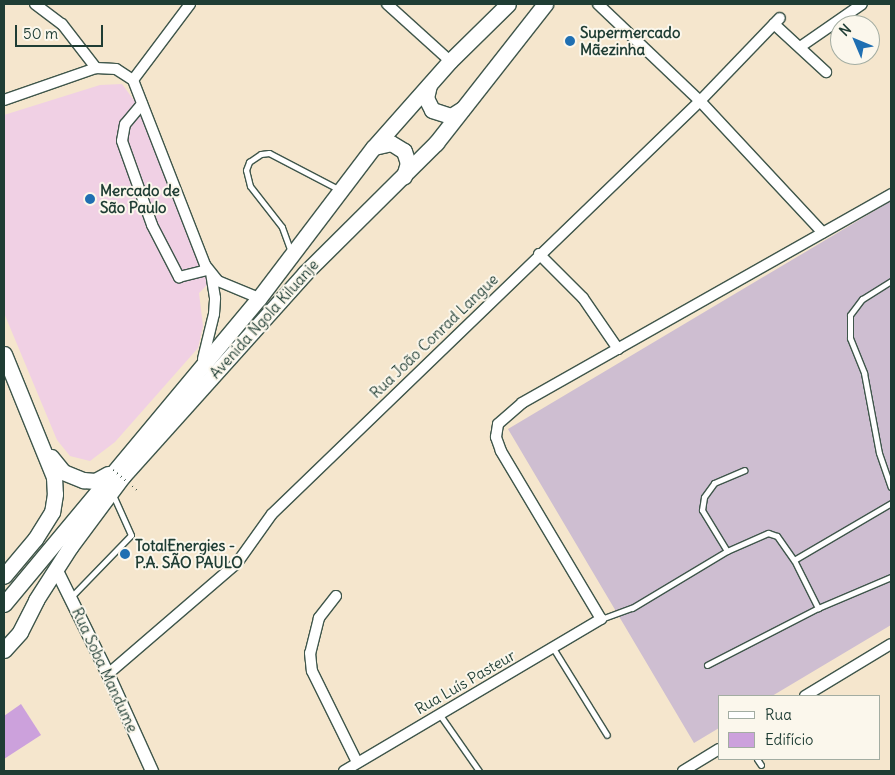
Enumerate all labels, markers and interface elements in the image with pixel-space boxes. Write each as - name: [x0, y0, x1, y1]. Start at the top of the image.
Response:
- scale bar: [18, 15, 105, 47]
- north arrow: [830, 15, 880, 65]
- text: N: [835, 20, 855, 40]
- place label: Supermercado Mãezinha: [580, 23, 680, 58]
- text: 50 m: [23, 24, 58, 43]
- marker: Supermercado Mãezinha: [564, 35, 576, 47]
- place label: Mercado de São Paulo: [100, 181, 180, 216]
- marker: Mercado de São Paulo: [84, 193, 96, 205]
- street label: Avenida Ngola Kiluanje: [206, 256, 322, 382]
- street label: Rua João Conrad Langue: [366, 270, 502, 402]
- place label: TotalEnergies - P.A. SÃO PAULO: [135, 536, 243, 571]
- marker: TotalEnergies - P.A. SÃO PAULO: [119, 548, 131, 560]
- street label: Rua Soba Mandume: [68, 605, 142, 735]
- street label: Rua Luís Pasteur: [412, 646, 518, 718]
- legend: [718, 695, 880, 760]
- text: Rua: [765, 705, 792, 724]
- text: Edifício: [765, 730, 813, 749]

